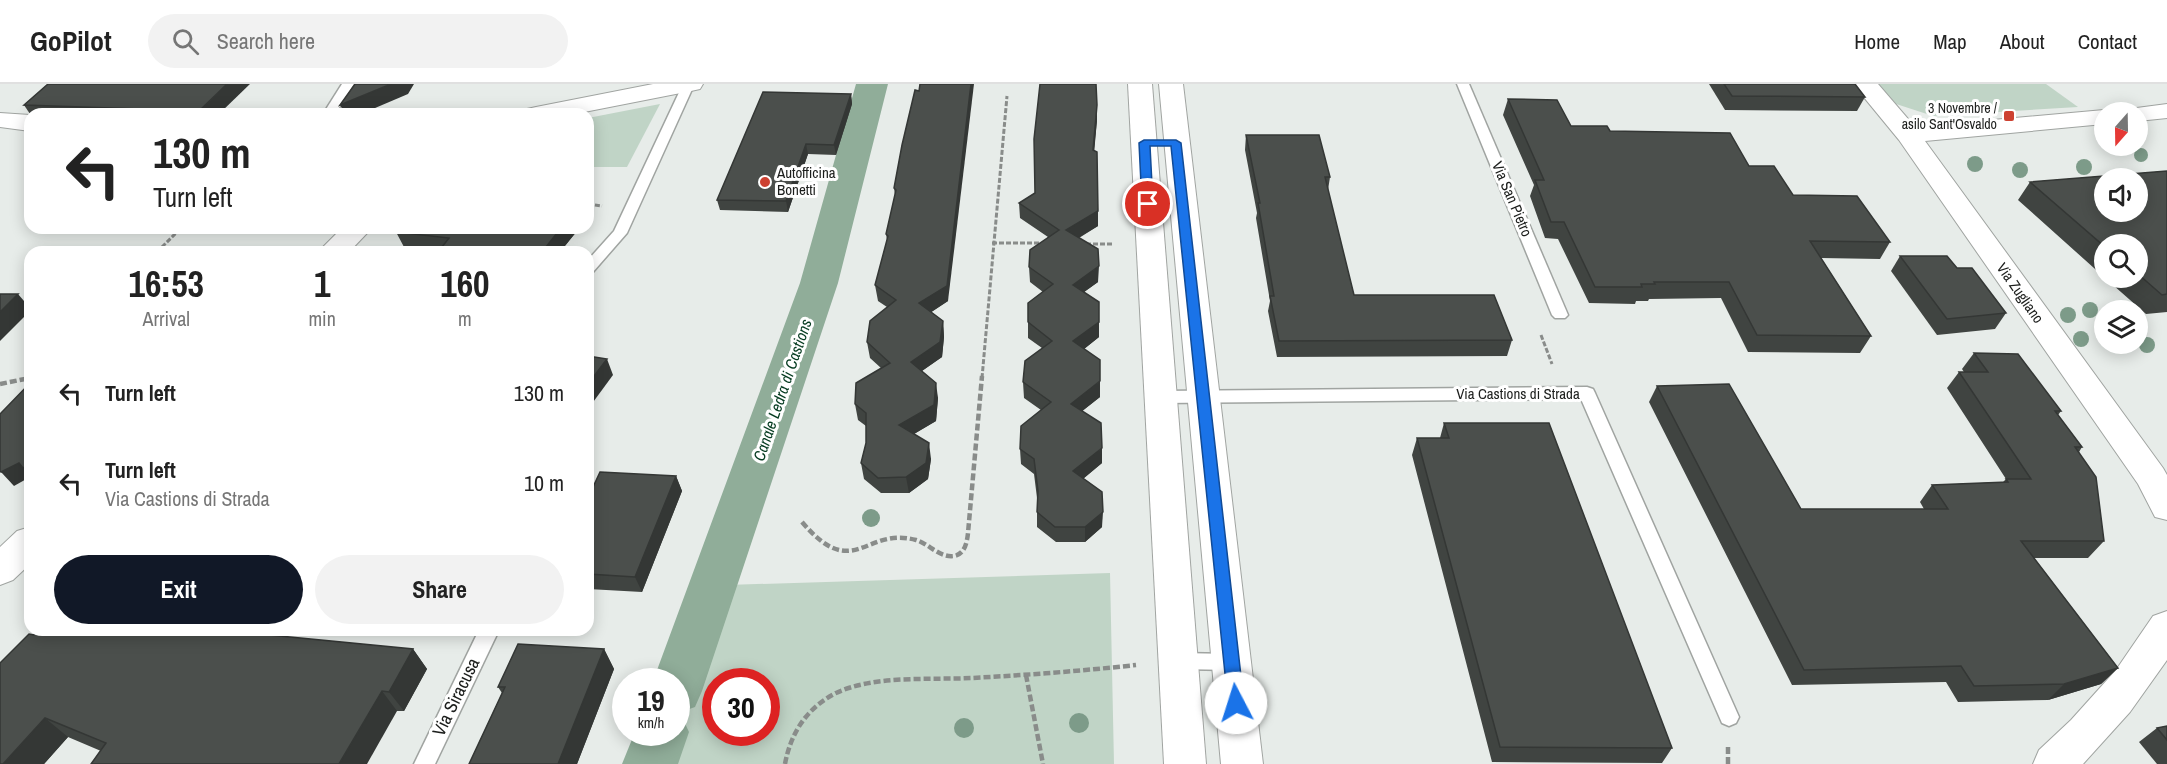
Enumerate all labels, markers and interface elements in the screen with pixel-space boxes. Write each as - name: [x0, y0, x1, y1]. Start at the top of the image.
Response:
- search box: [148, 14, 568, 68]
- text: GoPilot: [30, 22, 112, 60]
- icon: search: [169, 25, 202, 58]
- text: Search here: [217, 26, 315, 56]
- text: Home: [1854, 27, 1900, 56]
- text: Map: [1933, 27, 1967, 56]
- text: About: [2000, 27, 2045, 56]
- text: Contact: [2078, 27, 2137, 56]
- place label: 3 Novembre / asilo Sant'Osvaldo: [1902, 99, 1998, 133]
- north arrow: [2094, 102, 2148, 156]
- map controls: [2094, 102, 2148, 354]
- marker: 3 Novembre / asilo Sant'Osvaldo: [2002, 109, 2016, 123]
- text: 130 m: [153, 125, 251, 181]
- icon: left: [54, 132, 132, 210]
- street label: Via San Pietro: [1487, 158, 1538, 240]
- place label: Autofficina Bonetti: [776, 162, 836, 200]
- button: sound: [2094, 168, 2148, 222]
- marker: Autofficina Bonetti: [758, 175, 772, 189]
- pin: [1122, 178, 1173, 229]
- text: Turn left: [153, 179, 232, 215]
- icon: arrive: [1131, 187, 1164, 220]
- button: search: [2094, 234, 2148, 288]
- street label: Via Zugliano: [1992, 258, 2049, 327]
- text: 16:53: [128, 260, 204, 308]
- text: 1: [314, 260, 330, 308]
- text: 160: [440, 260, 490, 308]
- button: layers: [2094, 300, 2148, 354]
- text: Arrival: [143, 305, 190, 332]
- text: min: [308, 305, 336, 332]
- text: m: [458, 305, 472, 332]
- water label: Canale Ledra di Castions: [747, 316, 817, 464]
- icon: left: [54, 377, 87, 410]
- text: Turn left: [105, 378, 176, 408]
- text: 130 m: [514, 378, 564, 408]
- street label: Via Castions di Strada: [1456, 383, 1580, 404]
- text: Turn left: [105, 455, 176, 485]
- icon: left: [54, 467, 87, 500]
- text: 10 m: [524, 468, 564, 498]
- text: Via Castions di Strada: [105, 485, 270, 512]
- button: Exit: [54, 555, 303, 624]
- button: Share: [315, 555, 564, 624]
- street label: Via Siracusa: [426, 653, 485, 740]
- speed limit sign: 30: [702, 668, 780, 746]
- position arrow: [1204, 671, 1268, 735]
- text: 19: [637, 680, 665, 720]
- text: km/h: [638, 712, 664, 733]

